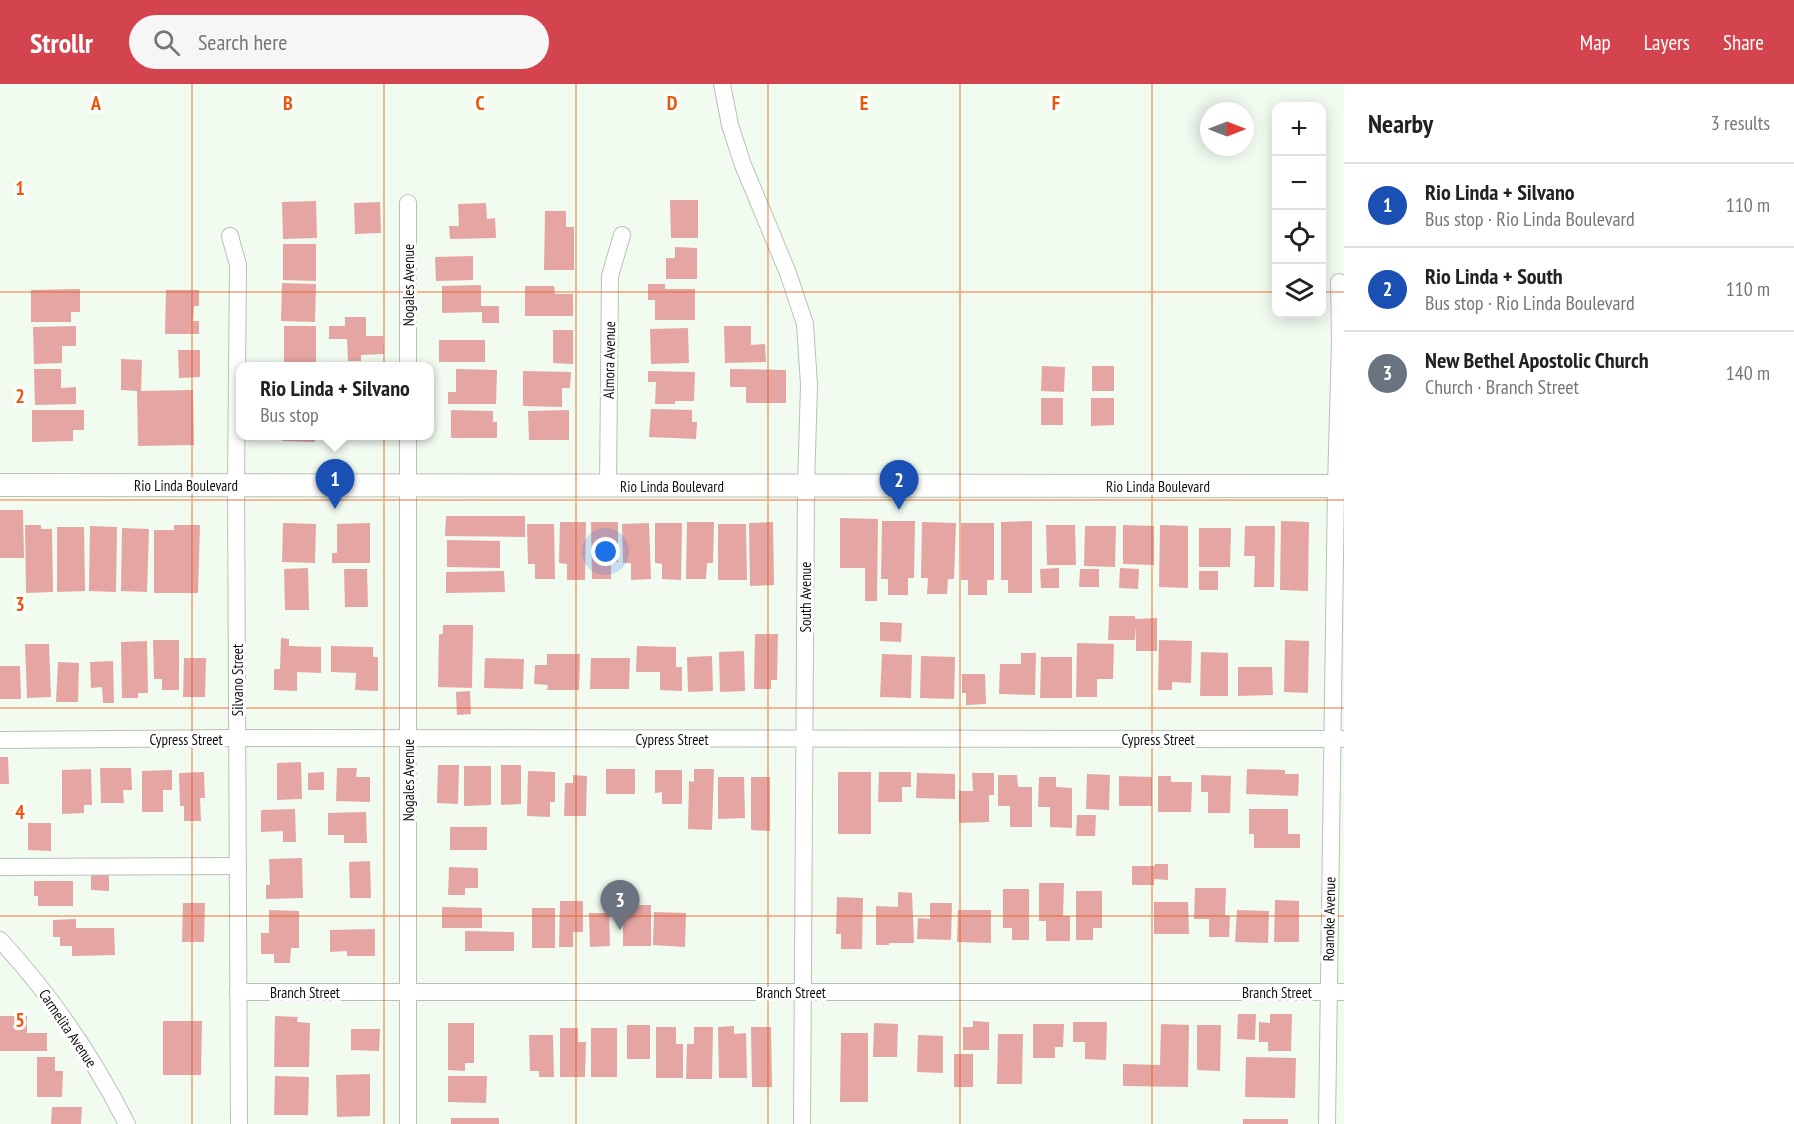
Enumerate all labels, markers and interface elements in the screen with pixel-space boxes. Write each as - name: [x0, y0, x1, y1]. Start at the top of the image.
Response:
- search box: [129, 15, 549, 69]
- text: Strollr: [30, 24, 93, 61]
- icon: search: [150, 26, 183, 59]
- text: Search here: [198, 28, 287, 56]
- text: Map: [1580, 29, 1611, 56]
- text: Layers: [1644, 29, 1690, 56]
- text: Share: [1723, 29, 1764, 56]
- text: A: [90, 90, 102, 116]
- text: B: [283, 90, 293, 116]
- text: C: [475, 90, 485, 116]
- text: D: [667, 90, 678, 116]
- text: E: [860, 90, 868, 116]
- text: F: [1052, 90, 1060, 116]
- north arrow: [1200, 102, 1254, 156]
- map controls: [1272, 102, 1326, 318]
- button: +: [1272, 102, 1326, 156]
- text: Nearby: [1368, 107, 1433, 140]
- text: 3 results: [1711, 110, 1770, 136]
- button: −: [1272, 156, 1326, 210]
- text: 1: [15, 175, 25, 201]
- text: Rio Linda + Silvano: [1425, 178, 1575, 206]
- text: 1: [1383, 192, 1392, 218]
- text: 110 m: [1726, 192, 1770, 218]
- text: Bus stop · Rio Linda Boulevard: [1425, 206, 1635, 232]
- button: locate: [1272, 210, 1326, 264]
- street label: Nogales Avenue: [399, 244, 418, 326]
- text: Rio Linda + South: [1425, 262, 1563, 290]
- button: layers: [1272, 264, 1326, 318]
- text: 2: [1383, 276, 1392, 302]
- text: 110 m: [1726, 276, 1770, 302]
- text: Bus stop · Rio Linda Boulevard: [1425, 290, 1635, 316]
- street label: Almora Avenue: [599, 321, 619, 399]
- text: New Bethel Apostolic Church: [1425, 346, 1649, 374]
- text: 3: [1383, 360, 1392, 386]
- text: 140 m: [1726, 360, 1770, 386]
- popup: [236, 362, 434, 440]
- text: Rio Linda + Silvano: [260, 374, 410, 402]
- text: Church · Branch Street: [1425, 374, 1579, 400]
- text: 2: [15, 383, 25, 409]
- text: Bus stop: [260, 402, 319, 428]
- pin: 1: [316, 460, 354, 509]
- pin: 2: [880, 460, 918, 510]
- street label: Rio Linda Boulevard: [134, 476, 238, 495]
- street label: Rio Linda Boulevard: [620, 477, 724, 496]
- street label: Rio Linda Boulevard: [1106, 477, 1210, 496]
- your location: [591, 537, 620, 566]
- street label: South Avenue: [796, 562, 815, 632]
- text: 3: [15, 591, 25, 617]
- street label: Silvano Street: [228, 644, 247, 716]
- street label: Cypress Street: [149, 730, 223, 749]
- street label: Cypress Street: [635, 730, 709, 749]
- street label: Cypress Street: [1121, 730, 1195, 749]
- street label: Nogales Avenue: [399, 739, 418, 821]
- text: 4: [15, 799, 25, 825]
- street label: Roanoke Avenue: [1319, 876, 1339, 962]
- pin: 3: [600, 880, 640, 930]
- street label: Branch Street: [270, 983, 340, 1002]
- street label: Branch Street: [756, 983, 826, 1002]
- street label: Branch Street: [1242, 983, 1312, 1002]
- street label: Carmelita Avenue: [35, 985, 101, 1071]
- text: 5: [15, 1007, 25, 1033]

